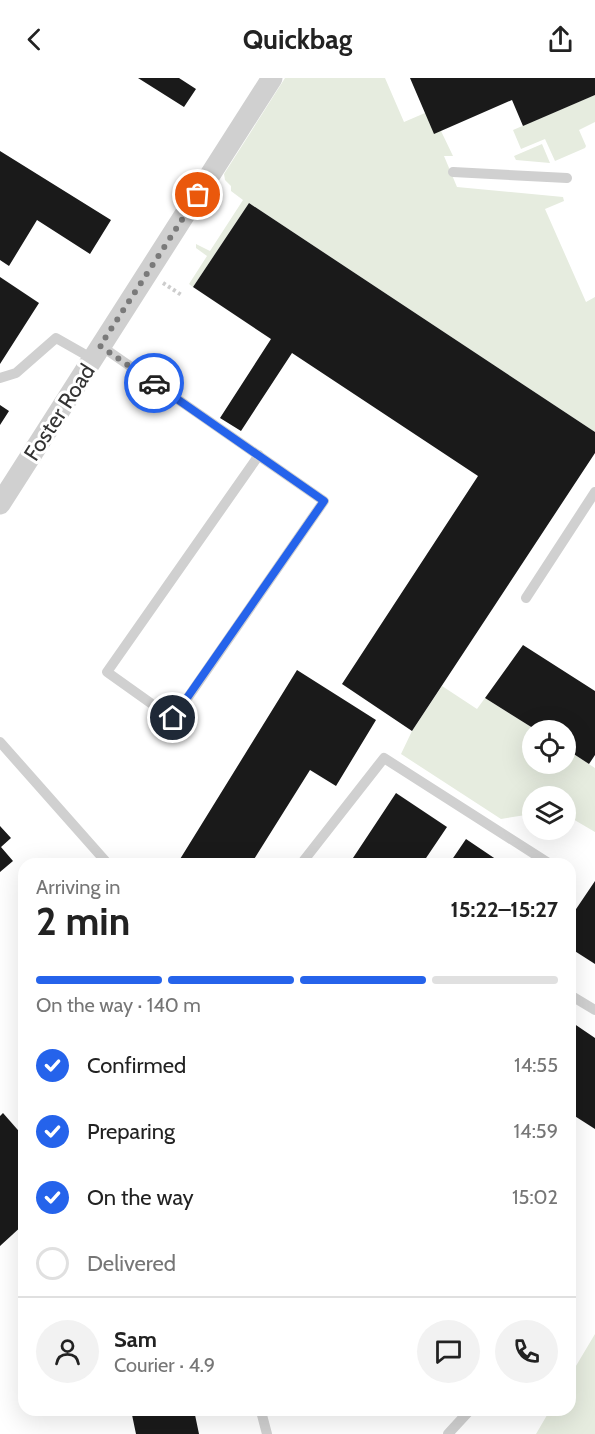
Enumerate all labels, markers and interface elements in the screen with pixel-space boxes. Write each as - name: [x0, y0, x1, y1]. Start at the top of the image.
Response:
- icon: back: [18, 23, 51, 56]
- text: Quickbag: [243, 23, 352, 56]
- icon: share: [544, 23, 577, 56]
- pin: [172, 169, 223, 220]
- icon: bag: [181, 178, 214, 211]
- courier: [124, 353, 184, 413]
- street label: Foster Road: [18, 359, 101, 466]
- icon: car: [138, 367, 171, 400]
- pin: [147, 692, 198, 743]
- icon: home: [156, 701, 189, 734]
- map controls: [522, 720, 576, 840]
- button: locate: [522, 720, 576, 774]
- button: layers: [522, 786, 576, 840]
- text: Arriving in: [36, 875, 120, 899]
- text: 15:22–15:27: [451, 896, 558, 923]
- text: 2 min: [36, 897, 130, 945]
- text: On the way · 140 m: [36, 993, 201, 1017]
- icon: check: [36, 1049, 69, 1082]
- text: Confirmed: [87, 1052, 186, 1079]
- text: 14:55: [514, 1053, 558, 1077]
- icon: check: [36, 1115, 69, 1148]
- text: Preparing: [87, 1118, 175, 1145]
- text: 14:59: [514, 1119, 558, 1143]
- icon: check: [36, 1181, 69, 1214]
- text: On the way: [87, 1184, 194, 1211]
- text: 15:02: [512, 1185, 558, 1209]
- text: Delivered: [87, 1250, 176, 1277]
- button: person: [36, 1320, 99, 1383]
- button: chat: [417, 1320, 480, 1383]
- button: phone: [495, 1320, 558, 1383]
- text: Sam: [114, 1326, 157, 1353]
- text: Courier · 4.9: [114, 1353, 215, 1377]

